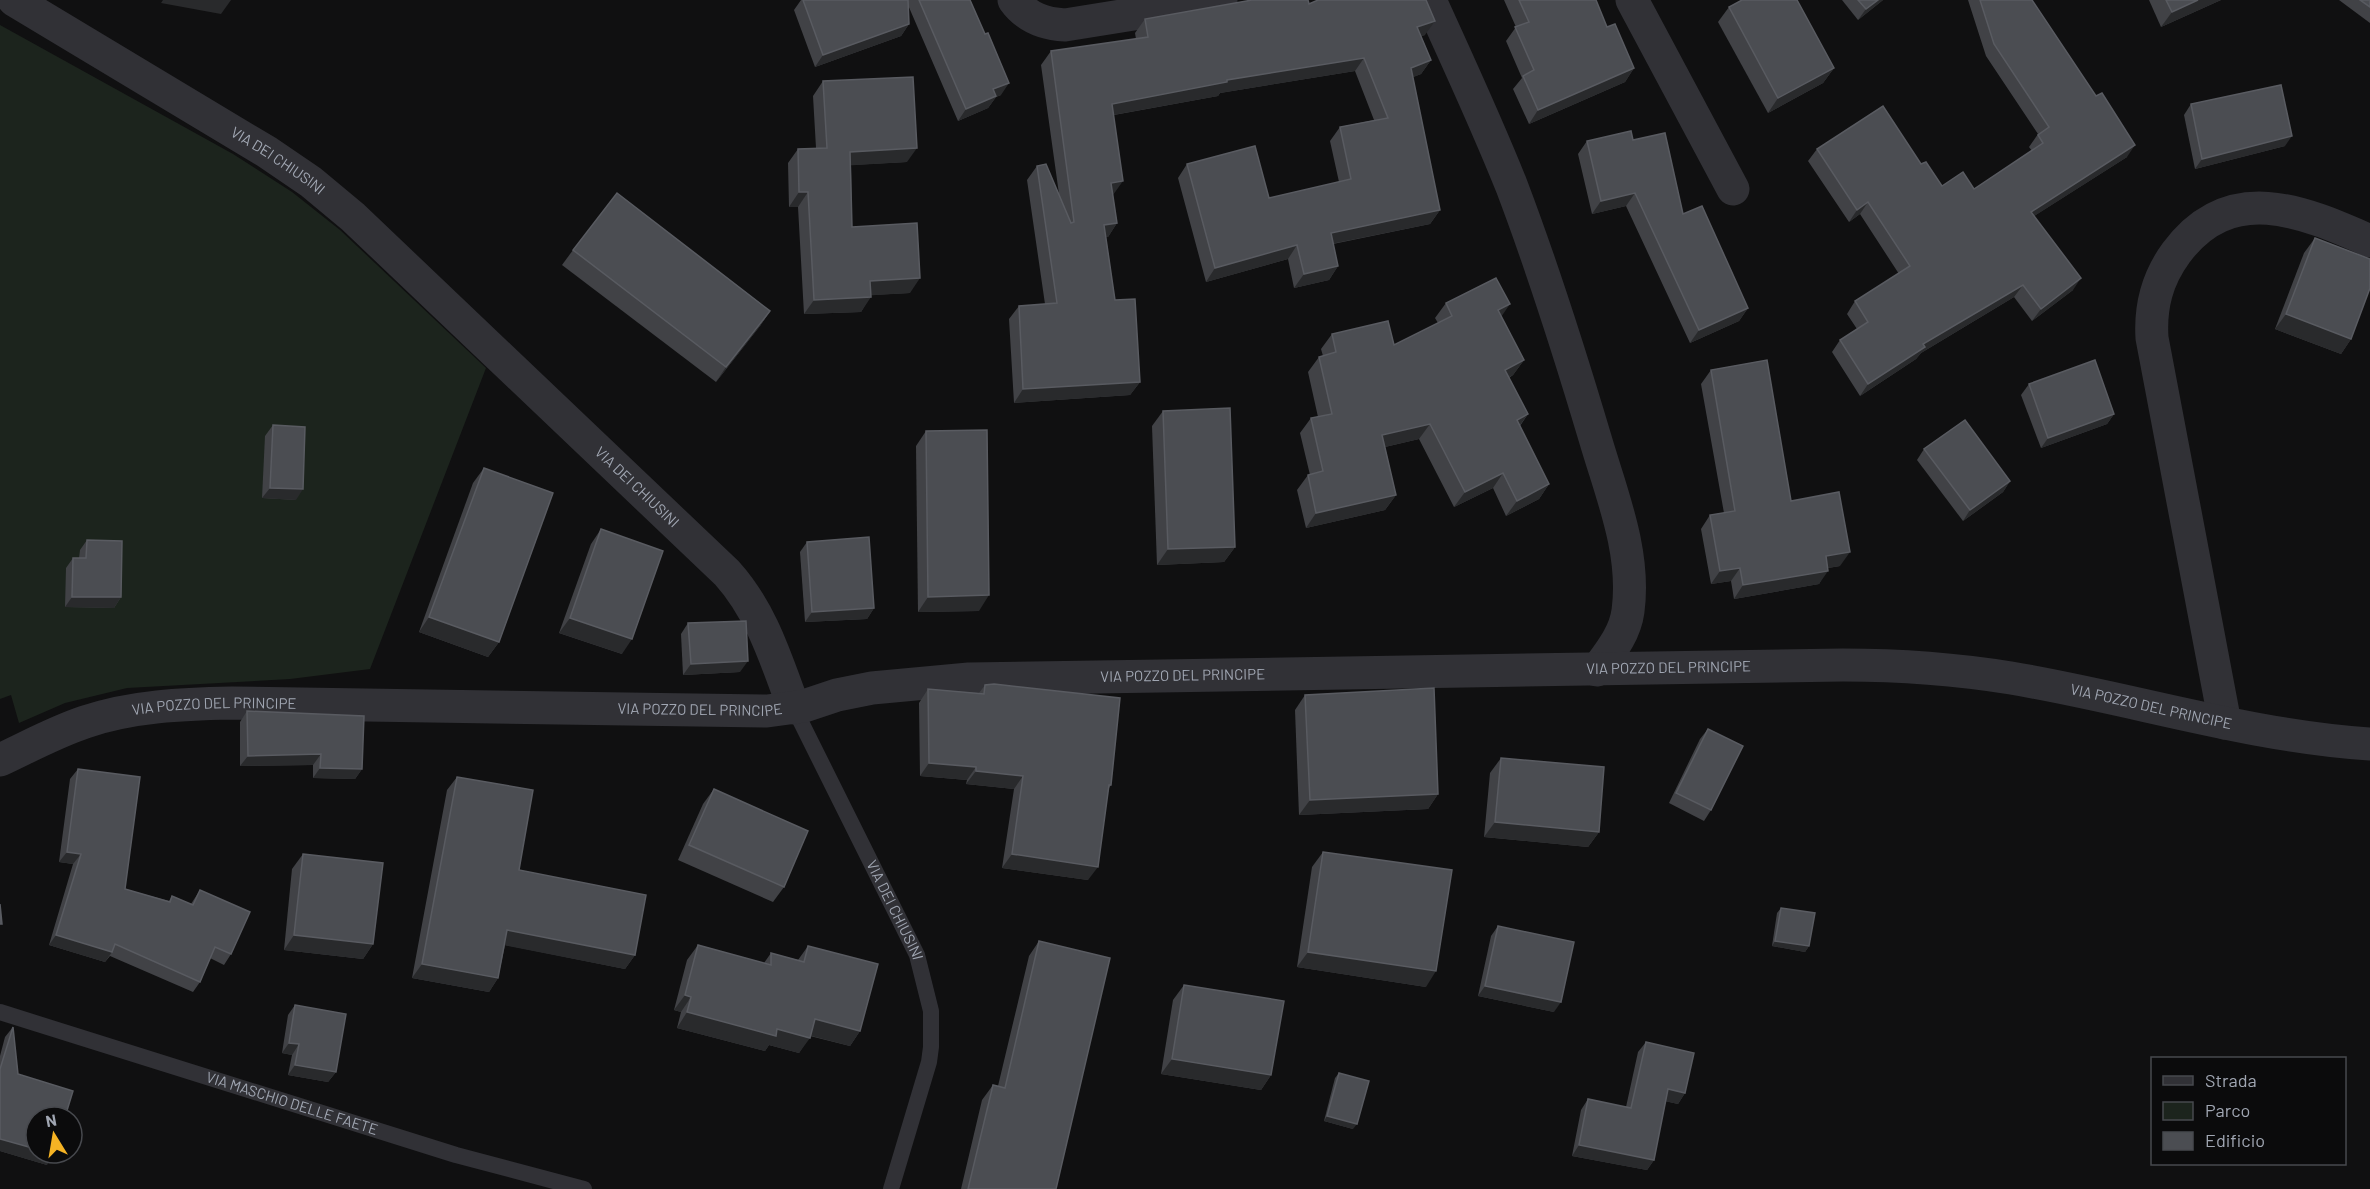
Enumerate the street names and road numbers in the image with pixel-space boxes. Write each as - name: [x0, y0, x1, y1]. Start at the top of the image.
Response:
- street label: VIA DEI CHIUSINI: [228, 122, 329, 198]
- street label: VIA DEI CHIUSINI: [592, 442, 683, 531]
- street label: VIA POZZO DEL PRINCIPE: [1586, 656, 1751, 677]
- street label: VIA POZZO DEL PRINCIPE: [1100, 664, 1265, 685]
- street label: VIA POZZO DEL PRINCIPE: [2069, 679, 2234, 732]
- street label: VIA POZZO DEL PRINCIPE: [130, 693, 297, 718]
- street label: VIA POZZO DEL PRINCIPE: [617, 699, 783, 719]
- street label: VIA DEI CHIUSINI: [863, 857, 928, 962]
- street label: VIA MASCHIO DELLE FAETE: [204, 1067, 380, 1138]

